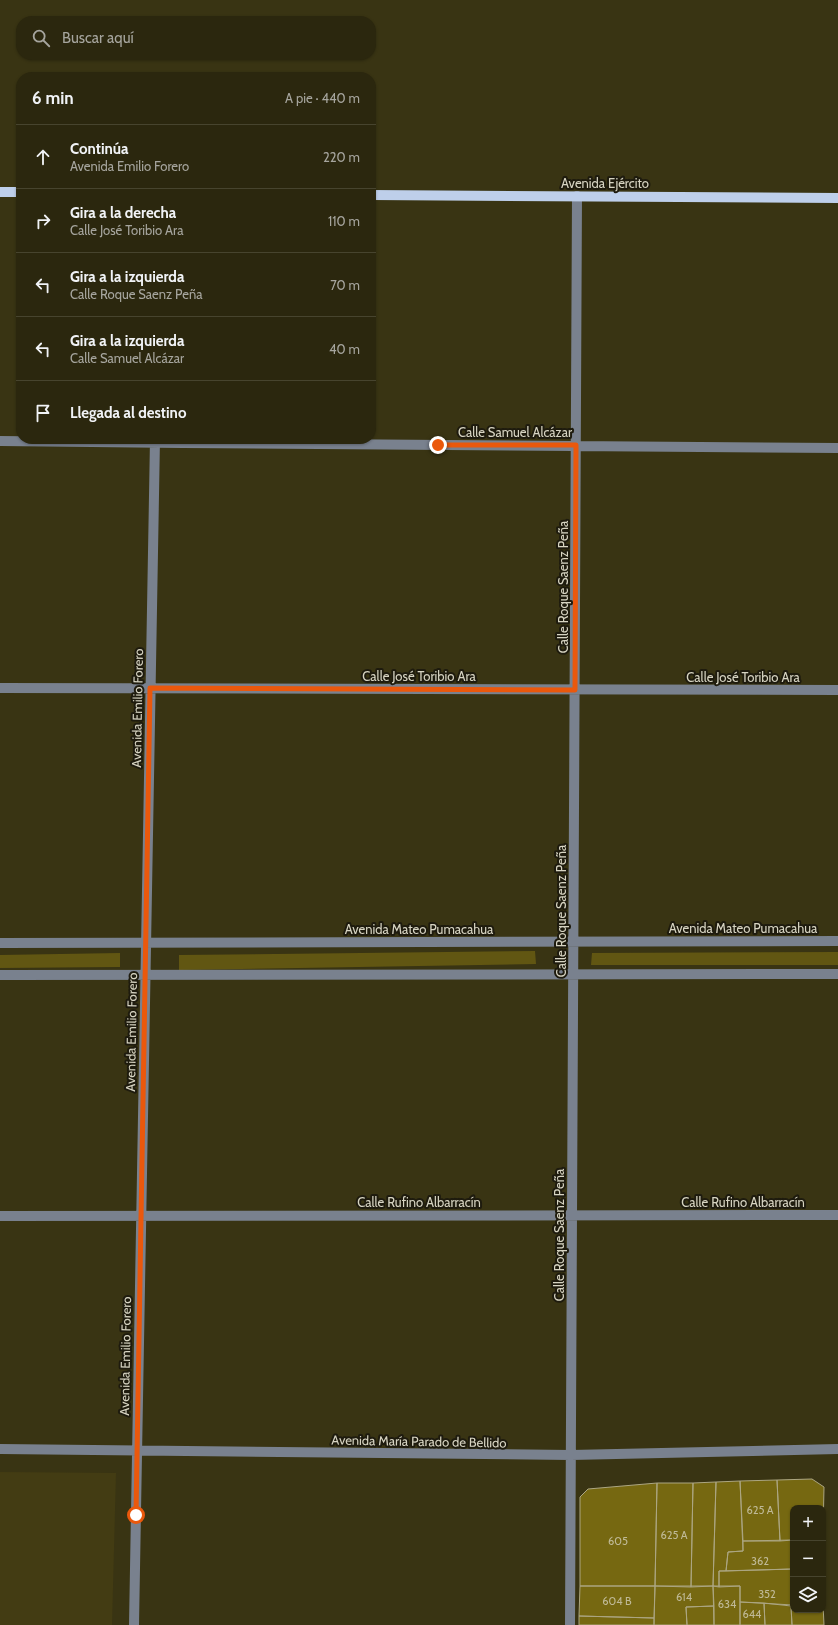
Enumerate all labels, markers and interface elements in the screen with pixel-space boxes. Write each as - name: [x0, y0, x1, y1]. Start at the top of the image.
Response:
- search box: [16, 16, 376, 60]
- icon: search: [30, 27, 52, 49]
- text: Buscar aquí: [62, 29, 134, 47]
- text: 6 min: [32, 88, 74, 108]
- text: A pie · 440 m: [285, 90, 360, 106]
- text: Continúa: [70, 140, 128, 158]
- icon: ahead: [32, 146, 54, 168]
- text: 220 m: [323, 149, 360, 165]
- text: Avenida Emilio Forero: [70, 158, 189, 174]
- street label: Avenida Ejército: [561, 175, 649, 192]
- text: Gira a la derecha: [70, 204, 176, 222]
- icon: right: [32, 210, 54, 232]
- text: 110 m: [328, 213, 360, 229]
- text: Calle José Toribio Ara: [70, 222, 183, 238]
- text: Gira a la izquierda: [70, 268, 184, 286]
- icon: left: [32, 274, 54, 296]
- text: 70 m: [330, 277, 360, 293]
- text: Calle Roque Saenz Peña: [70, 286, 203, 302]
- text: Gira a la izquierda: [70, 332, 184, 350]
- icon: left: [32, 338, 54, 360]
- text: 40 m: [329, 341, 360, 357]
- text: Calle Samuel Alcázar: [70, 350, 184, 366]
- icon: arrive: [32, 402, 54, 424]
- text: Llegada al destino: [70, 404, 186, 422]
- street label: Calle Samuel Alcázar: [458, 424, 573, 440]
- route end: [429, 436, 447, 454]
- street label: Calle Roque Saenz Peña: [555, 520, 571, 653]
- street label: Avenida Emilio Forero: [128, 648, 146, 768]
- street label: Calle José Toribio Ara: [362, 668, 476, 684]
- street label: Calle José Toribio Ara: [686, 669, 800, 685]
- street label: Calle Roque Saenz Peña: [553, 844, 569, 977]
- street label: Avenida Mateo Pumacahua: [669, 920, 818, 936]
- street label: Avenida Mateo Pumacahua: [345, 921, 494, 937]
- street label: Avenida Emilio Forero: [122, 972, 140, 1092]
- street label: Calle Roque Saenz Peña: [551, 1168, 567, 1301]
- street label: Calle Rufino Albarracín: [357, 1194, 481, 1210]
- street label: Calle Rufino Albarracín: [681, 1194, 805, 1210]
- street label: Avenida Emilio Forero: [116, 1296, 134, 1416]
- street label: Avenida María Parado de Bellido: [331, 1431, 507, 1451]
- house number: 625 A: [746, 1503, 774, 1517]
- map controls: [790, 1505, 826, 1613]
- button: +: [790, 1505, 826, 1541]
- route start: [127, 1506, 145, 1524]
- house number: 625 A: [660, 1528, 688, 1542]
- house number: 605: [608, 1534, 628, 1548]
- button: −: [790, 1541, 826, 1577]
- house number: 362: [751, 1554, 769, 1568]
- button: layers: [790, 1577, 826, 1613]
- house number: 352: [758, 1587, 776, 1601]
- house number: 614: [676, 1590, 693, 1604]
- house number: 604 B: [602, 1594, 632, 1608]
- house number: 634: [718, 1597, 737, 1611]
- house number: 644: [743, 1607, 762, 1621]

